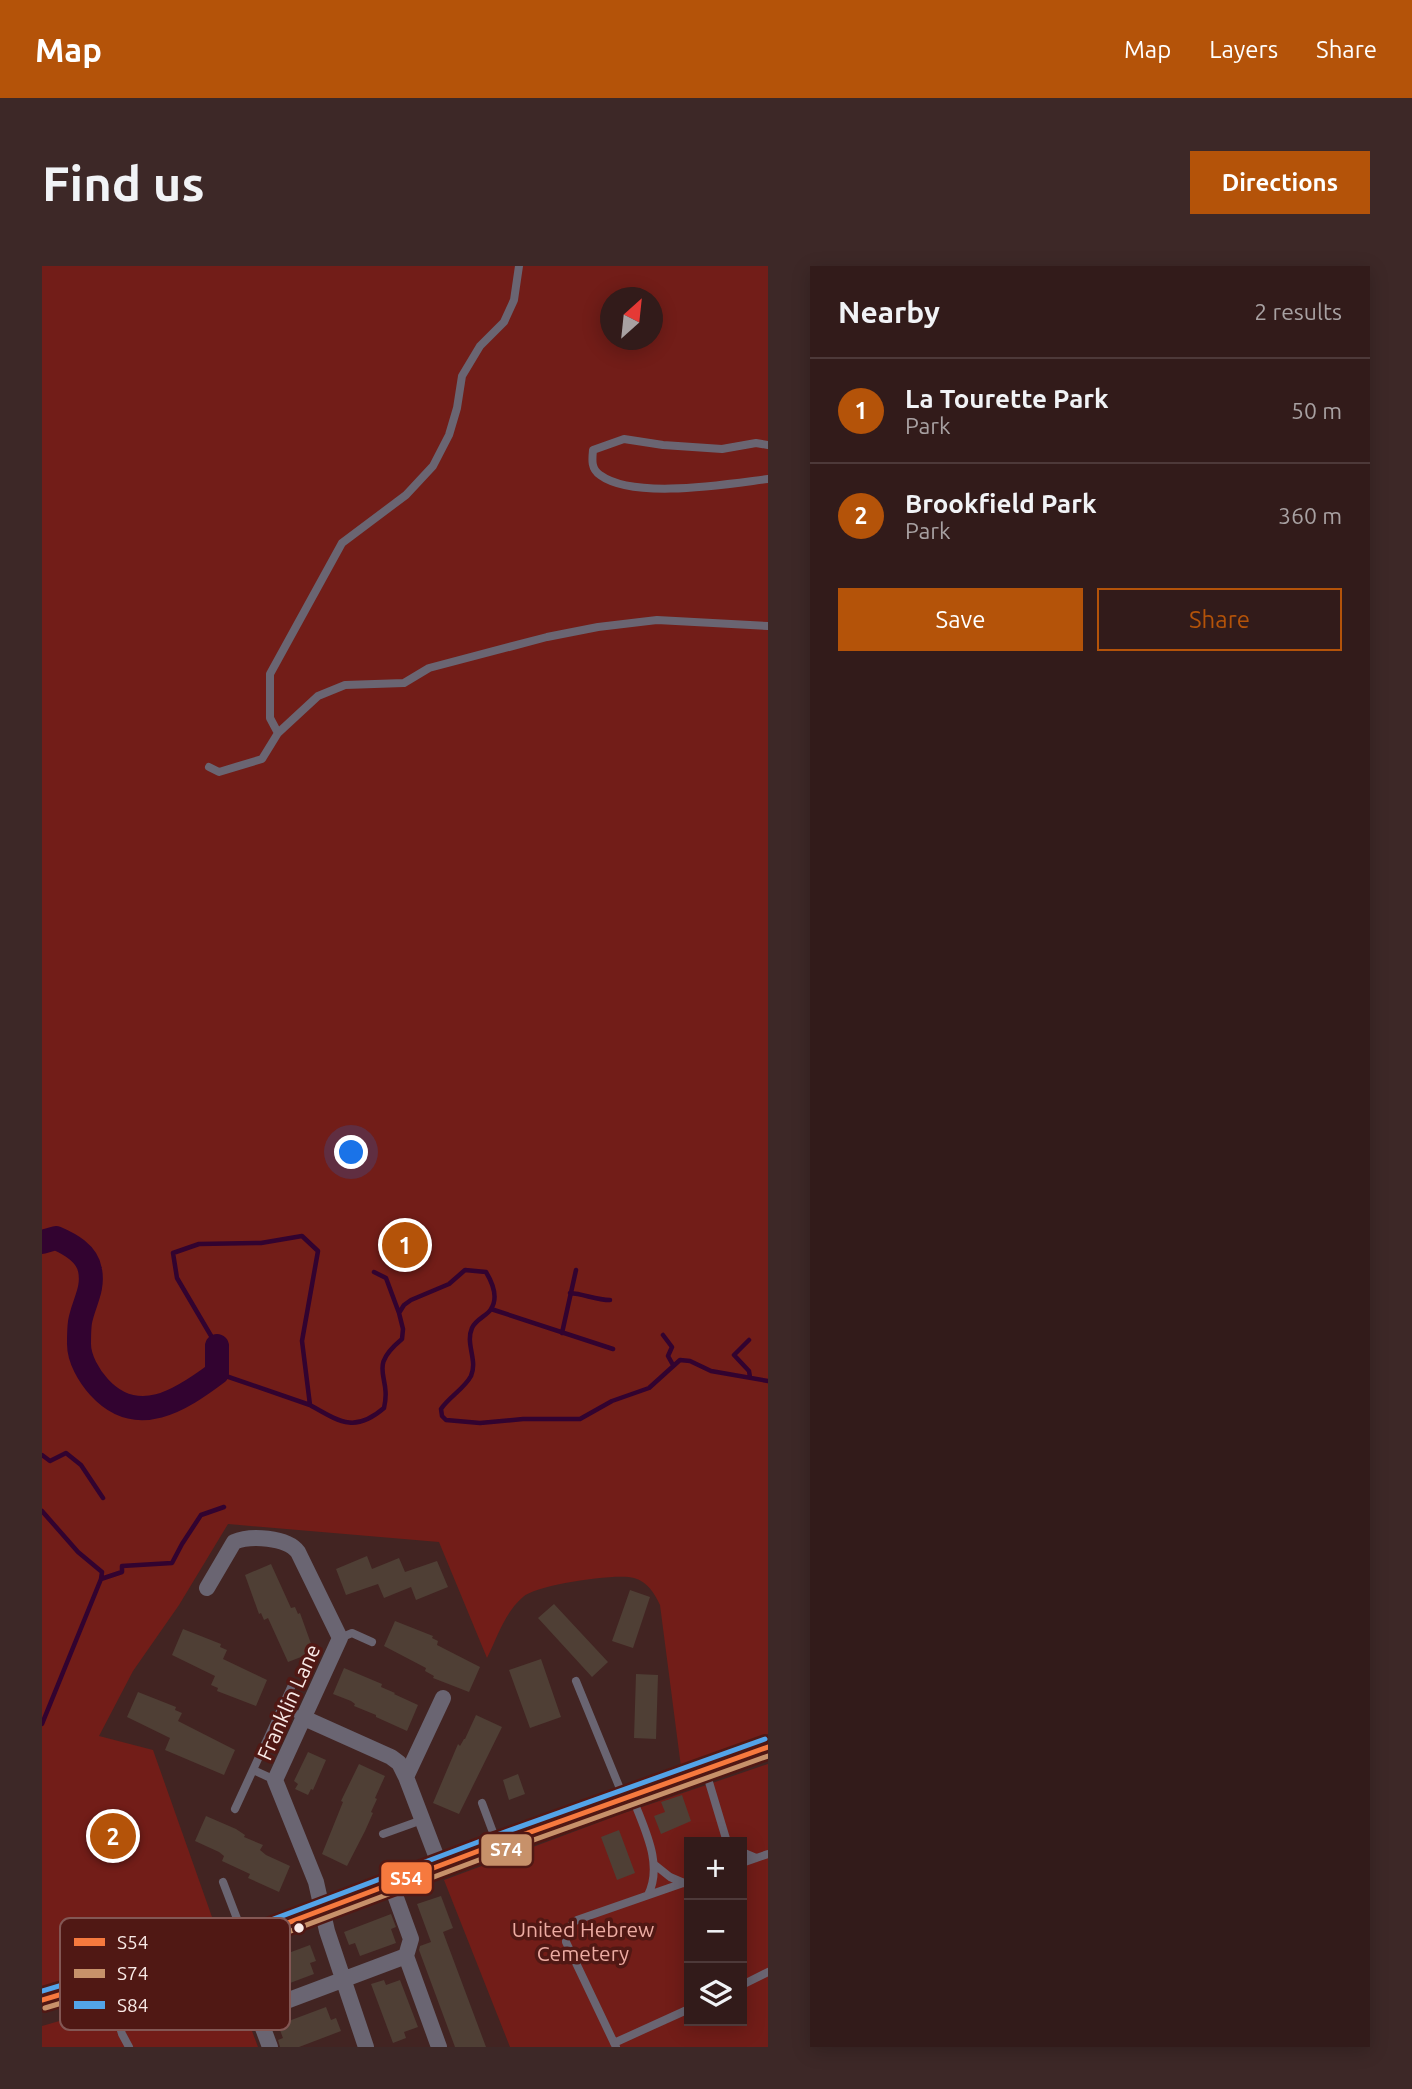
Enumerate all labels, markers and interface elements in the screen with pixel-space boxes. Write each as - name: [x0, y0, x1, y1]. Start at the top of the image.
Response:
- text: Map: [35, 31, 102, 68]
- text: Map: [1124, 36, 1171, 63]
- text: Layers: [1209, 36, 1278, 63]
- text: Share: [1316, 36, 1377, 63]
- button: Directions: [1190, 151, 1370, 214]
- text: Find us: [42, 155, 205, 210]
- north arrow: [600, 287, 663, 350]
- text: Nearby: [838, 295, 940, 329]
- text: 2 results: [1254, 299, 1342, 324]
- text: La Tourette Park: [905, 384, 1109, 413]
- text: 1: [855, 398, 867, 423]
- text: 50 m: [1291, 398, 1342, 423]
- text: Park: [905, 413, 951, 438]
- text: Brookfield Park: [905, 489, 1096, 518]
- text: 2: [855, 503, 867, 528]
- text: 360 m: [1278, 503, 1342, 528]
- text: Park: [905, 518, 951, 543]
- button: Save: [838, 588, 1083, 651]
- button: Share: [1097, 588, 1342, 651]
- your location: [334, 1135, 368, 1169]
- pin: 1: [382, 1219, 428, 1271]
- street label: Franklin Lane: [252, 1640, 324, 1764]
- pin: 2: [90, 1810, 136, 1862]
- line badge: S74: [480, 1833, 533, 1867]
- map controls: [684, 1837, 747, 2026]
- button: +: [684, 1837, 747, 1900]
- text: S74: [490, 1838, 522, 1860]
- line badge: S54: [380, 1861, 433, 1895]
- text: S54: [390, 1867, 422, 1889]
- button: −: [684, 1900, 747, 1963]
- park label: United Hebrew Cemetery: [512, 1917, 654, 1965]
- legend: [60, 1918, 290, 2030]
- unlabelled marker: [292, 1921, 306, 1935]
- text: S54: [117, 1931, 148, 1953]
- text: S74: [117, 1962, 148, 1984]
- button: layers: [684, 1963, 747, 2026]
- text: S84: [117, 1994, 148, 2016]

